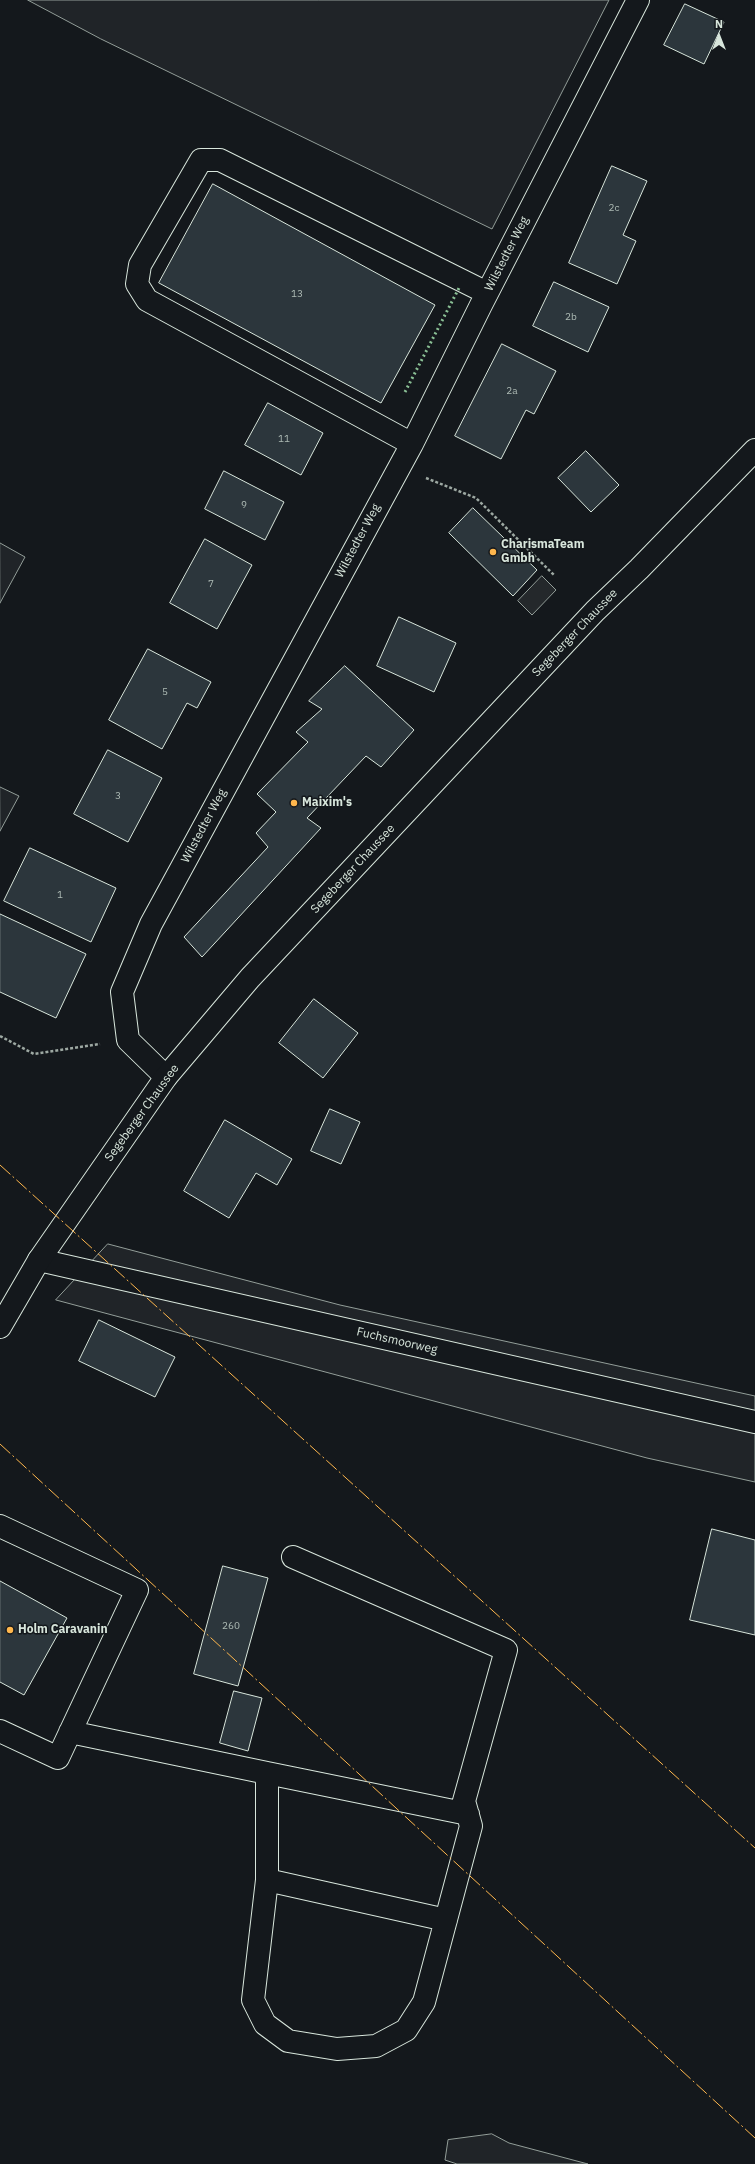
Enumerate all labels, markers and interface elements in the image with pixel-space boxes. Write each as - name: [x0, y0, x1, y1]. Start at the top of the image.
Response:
- north arrow: [699, 16, 739, 56]
- text: N: [715, 17, 723, 31]
- house number: 2c: [608, 202, 620, 214]
- street label: Wilstedter Weg: [482, 214, 532, 294]
- house number: 13: [291, 288, 303, 300]
- house number: 2b: [565, 311, 577, 323]
- house number: 2a: [506, 385, 518, 397]
- house number: 11: [278, 433, 290, 445]
- house number: 9: [241, 499, 247, 511]
- street label: Wilstedter Weg: [332, 501, 384, 581]
- place label: CharismaTeam Gmbh: [501, 538, 584, 566]
- marker: CharismaTeam Gmbh: [488, 547, 498, 557]
- house number: 7: [208, 578, 214, 590]
- street label: Segeberger Chaussee: [529, 586, 621, 680]
- house number: 5: [162, 686, 168, 698]
- street label: Wilstedter Weg: [178, 786, 230, 866]
- house number: 3: [115, 790, 121, 802]
- place label: Maixim's: [302, 796, 352, 810]
- marker: Maixim's: [289, 798, 299, 808]
- street label: Segeberger Chaussee: [308, 822, 398, 916]
- house number: 1: [57, 889, 63, 901]
- street label: Segeberger Chaussee: [102, 1062, 182, 1164]
- street label: Fuchsmoorweg: [355, 1325, 439, 1357]
- house number: 260: [222, 1620, 240, 1632]
- place label: Holm Caravanin: [18, 1623, 108, 1637]
- marker: Holm Caravanin: [5, 1625, 15, 1635]

